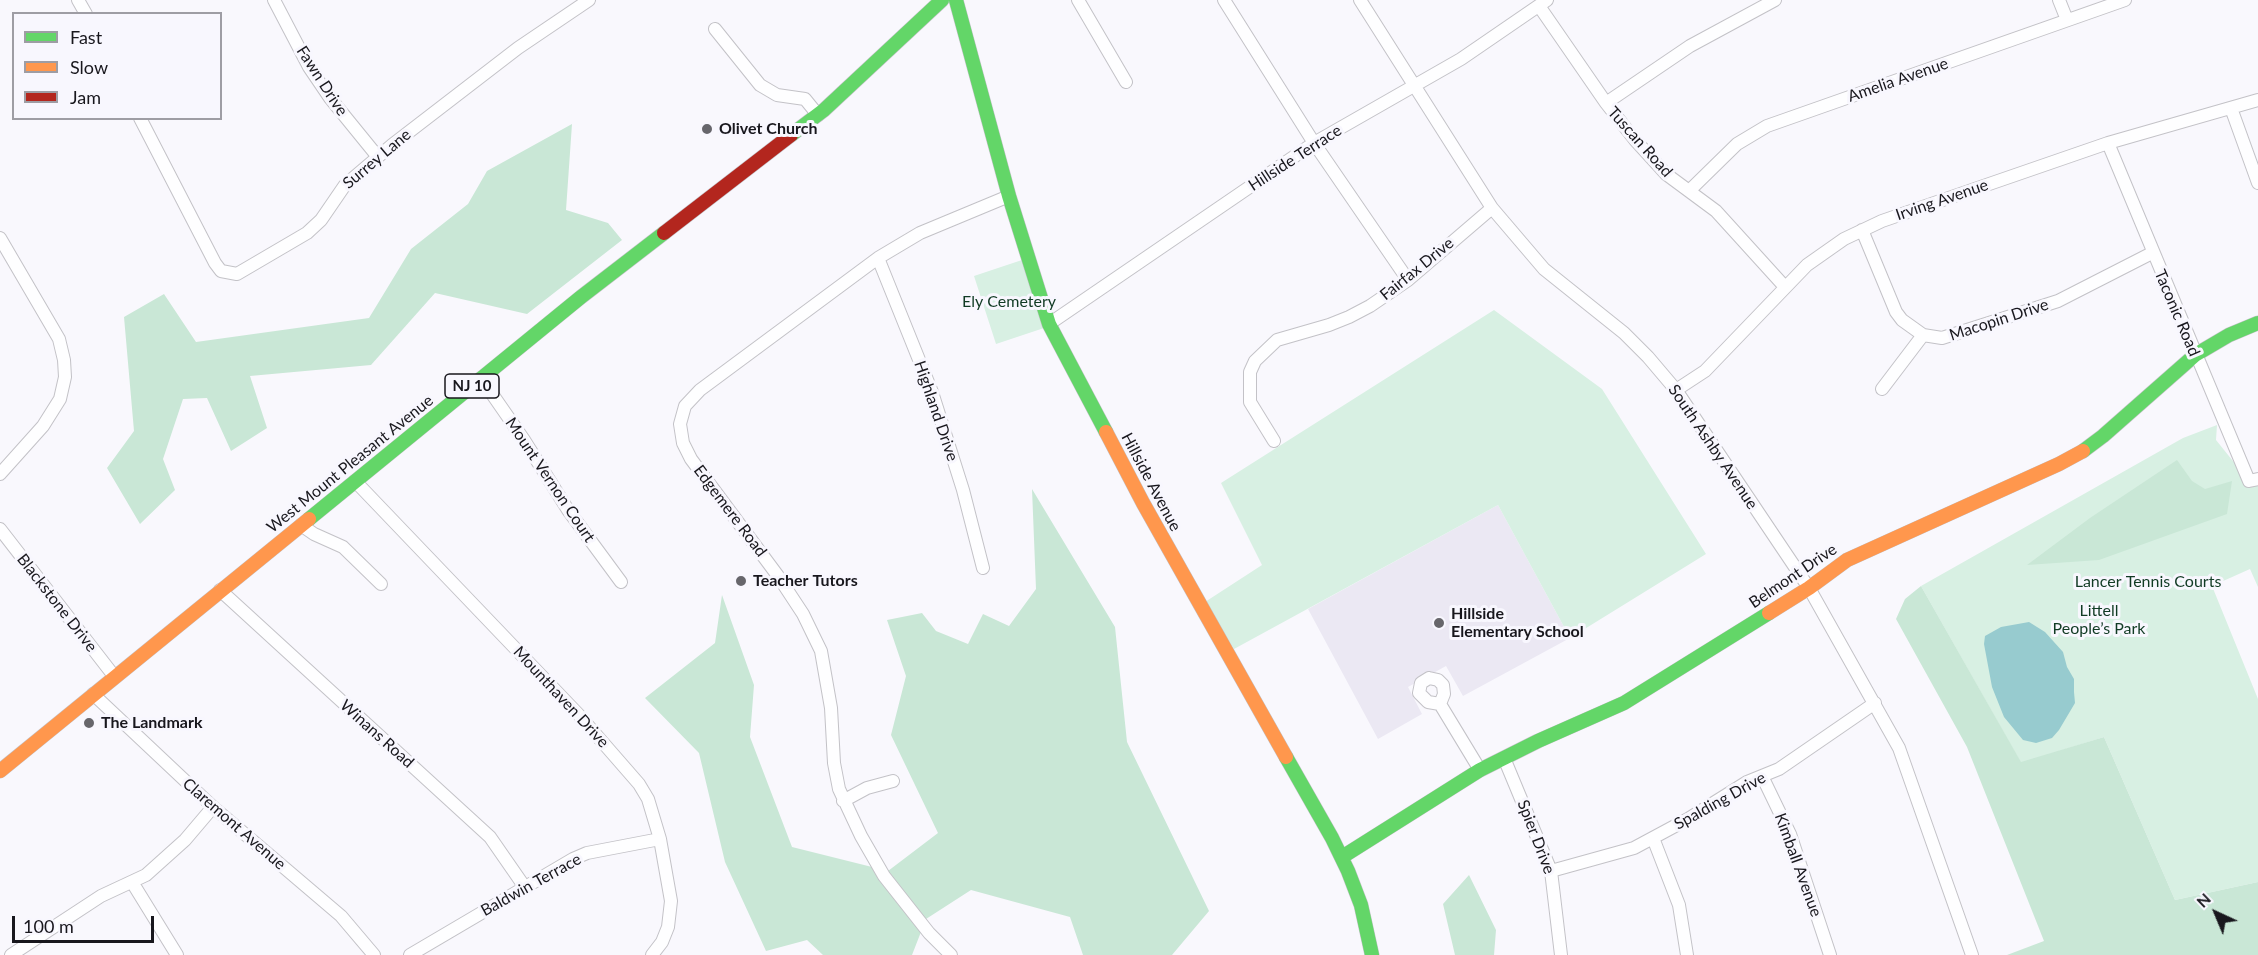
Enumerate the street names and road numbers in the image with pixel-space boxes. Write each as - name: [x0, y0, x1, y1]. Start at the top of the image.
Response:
- street label: Fawn Drive: [292, 42, 352, 120]
- street label: Amelia Avenue: [1845, 54, 1951, 106]
- street label: Tuscan Road: [1604, 103, 1676, 181]
- street label: Hillside Terrace: [1245, 121, 1345, 195]
- street label: Surrey Lane: [339, 125, 415, 193]
- street label: Irving Avenue: [1893, 175, 1991, 225]
- street label: Fairfax Drive: [1376, 233, 1458, 305]
- street label: Taconic Road: [2150, 267, 2204, 359]
- street label: Macopin Drive: [1947, 295, 2051, 345]
- street label: Highland Drive: [910, 358, 962, 464]
- road number: NJ 10: [445, 374, 499, 398]
- street label: South Ashby Avenue: [1664, 381, 1762, 513]
- street label: West Mount Pleasant Avenue: [263, 391, 437, 537]
- street label: Mount Vernon Court: [501, 414, 599, 546]
- street label: Hillside Avenue: [1117, 429, 1185, 535]
- street label: Edgemere Road: [689, 461, 771, 561]
- street label: Belmont Drive: [1746, 540, 1840, 612]
- street label: Blackstone Drive: [13, 550, 101, 656]
- street label: Mounthaven Drive: [509, 642, 613, 752]
- street label: Winans Road: [336, 696, 418, 772]
- street label: Spalding Drive: [1671, 768, 1769, 834]
- street label: Claremont Avenue: [179, 774, 289, 874]
- street label: Spier Drive: [1513, 797, 1559, 877]
- street label: Kimball Avenue: [1770, 810, 1826, 920]
- street label: Baldwin Terrace: [478, 850, 584, 920]

